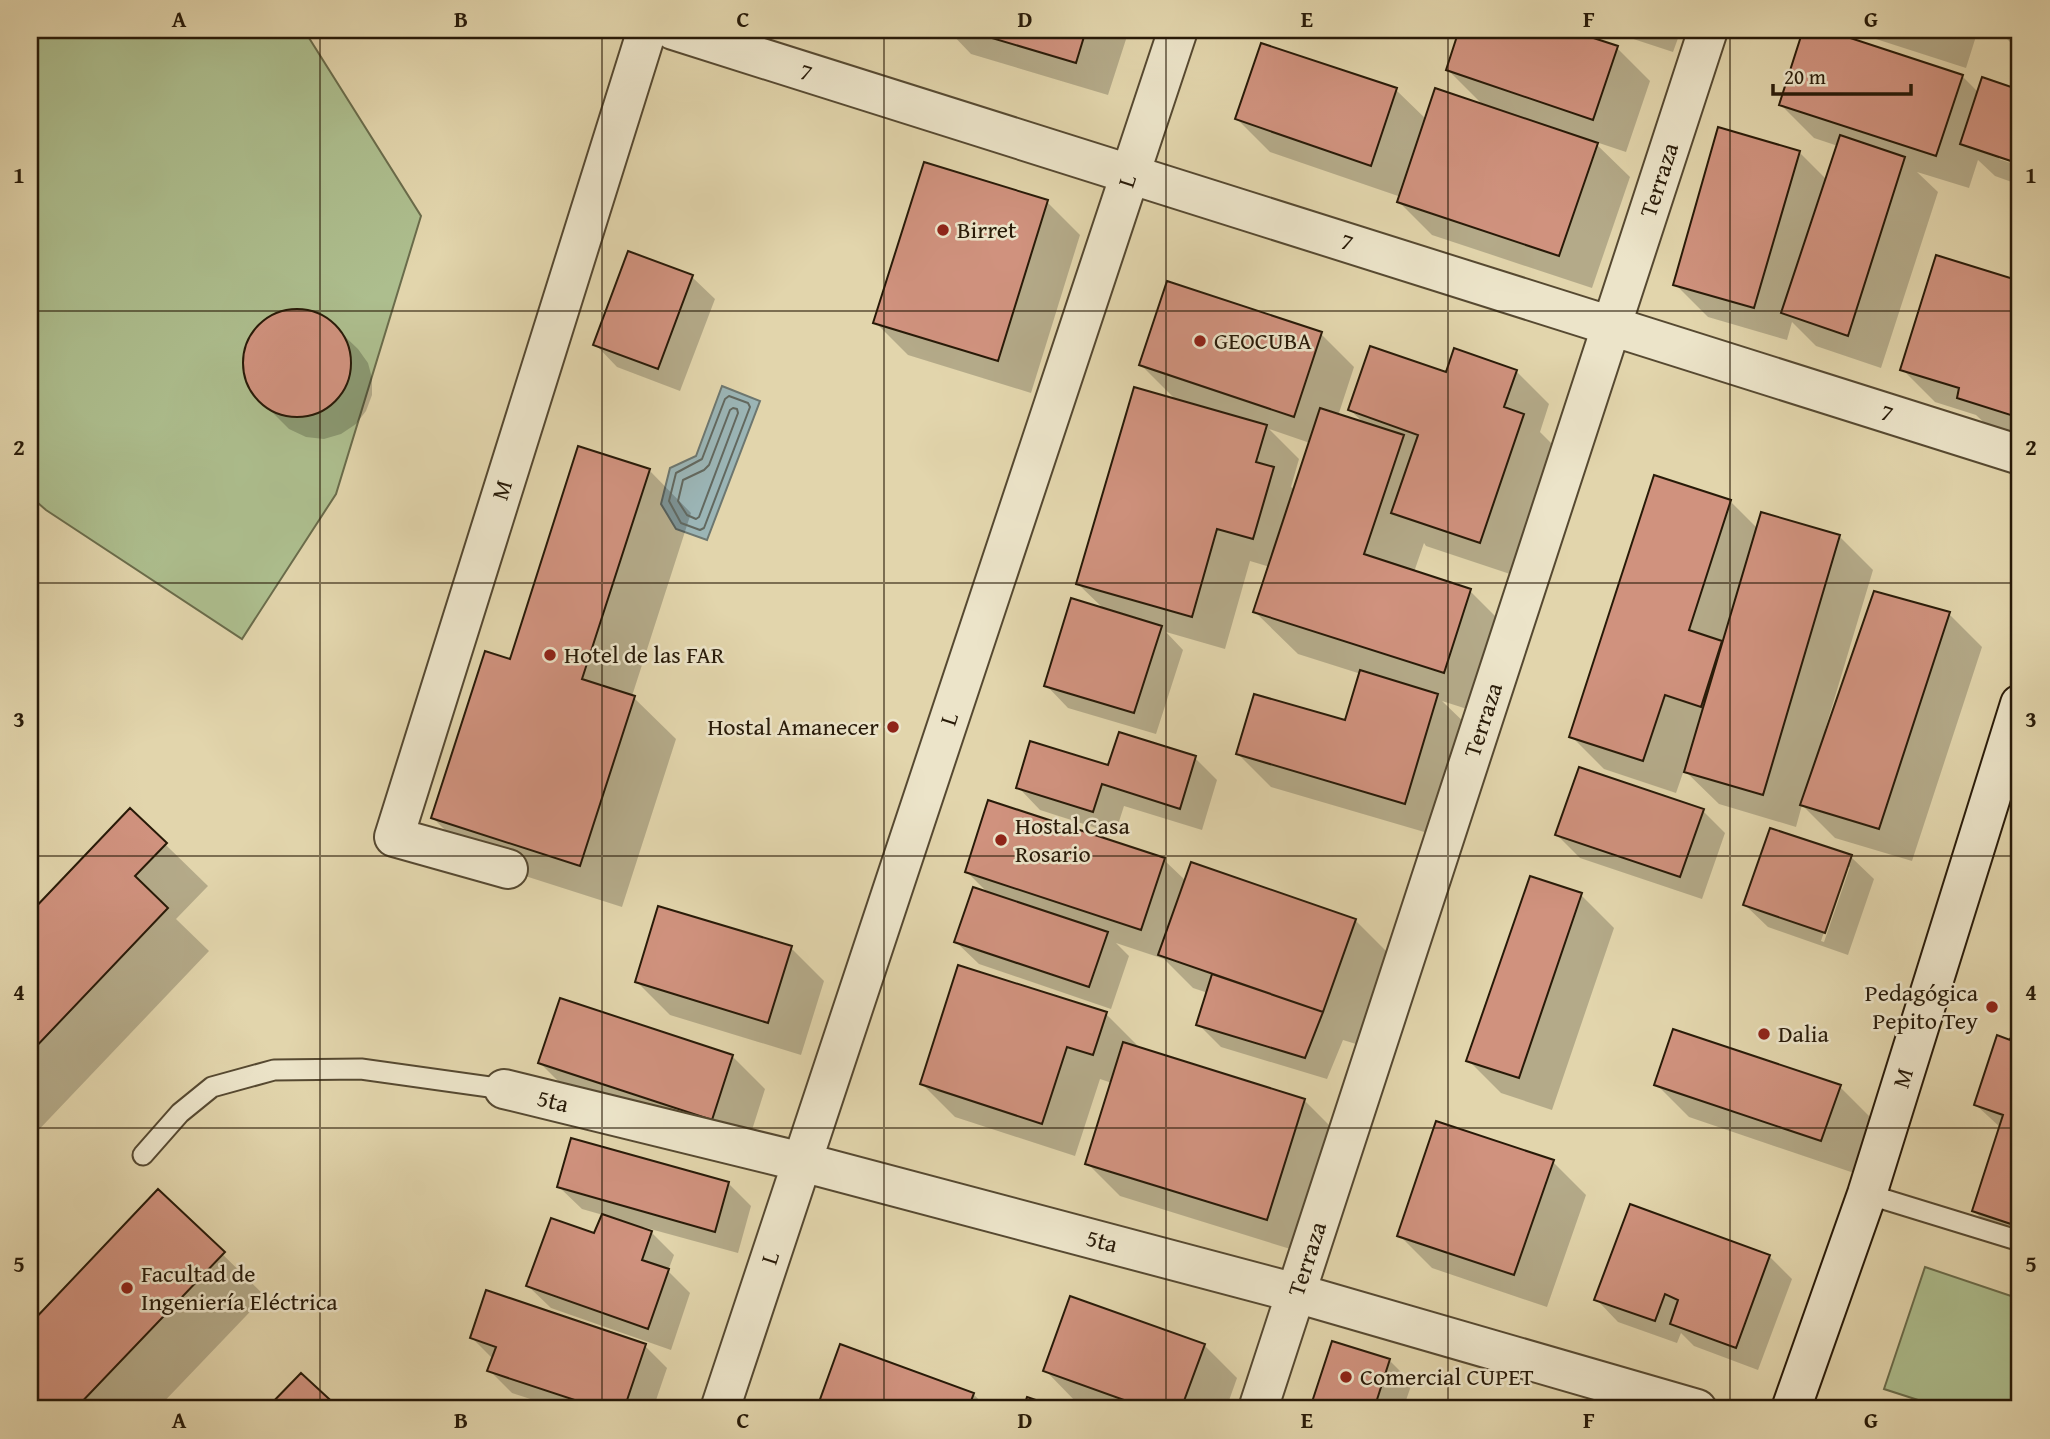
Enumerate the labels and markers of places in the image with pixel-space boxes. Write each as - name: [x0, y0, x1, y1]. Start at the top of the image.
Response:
- place label: Birret: [957, 212, 1017, 247]
- marker: Birret: [935, 222, 951, 238]
- place label: GEOCUBA: [1214, 323, 1312, 358]
- marker: GEOCUBA: [1192, 333, 1208, 349]
- place label: Hotel de las FAR: [564, 637, 725, 672]
- marker: Hotel de las FAR: [542, 647, 558, 663]
- place label: Hostal Amanecer: [707, 709, 879, 744]
- marker: Hostal Amanecer: [885, 719, 901, 735]
- place label: Hostal Casa Rosario: [1015, 808, 1130, 871]
- marker: Hostal Casa Rosario: [993, 832, 1009, 848]
- place label: Pedagógica Pepito Tey: [1865, 975, 1979, 1038]
- marker: Pedagógica Pepito Tey: [1984, 999, 2000, 1015]
- place label: Dalia: [1778, 1016, 1829, 1051]
- marker: Dalia: [1756, 1026, 1772, 1042]
- place label: Facultad de Ingeniería Eléctrica: [141, 1256, 338, 1319]
- marker: Facultad de Ingeniería Eléctrica: [119, 1280, 135, 1296]
- place label: Comercial CUPET: [1360, 1359, 1534, 1394]
- marker: Comercial CUPET: [1338, 1369, 1354, 1385]

